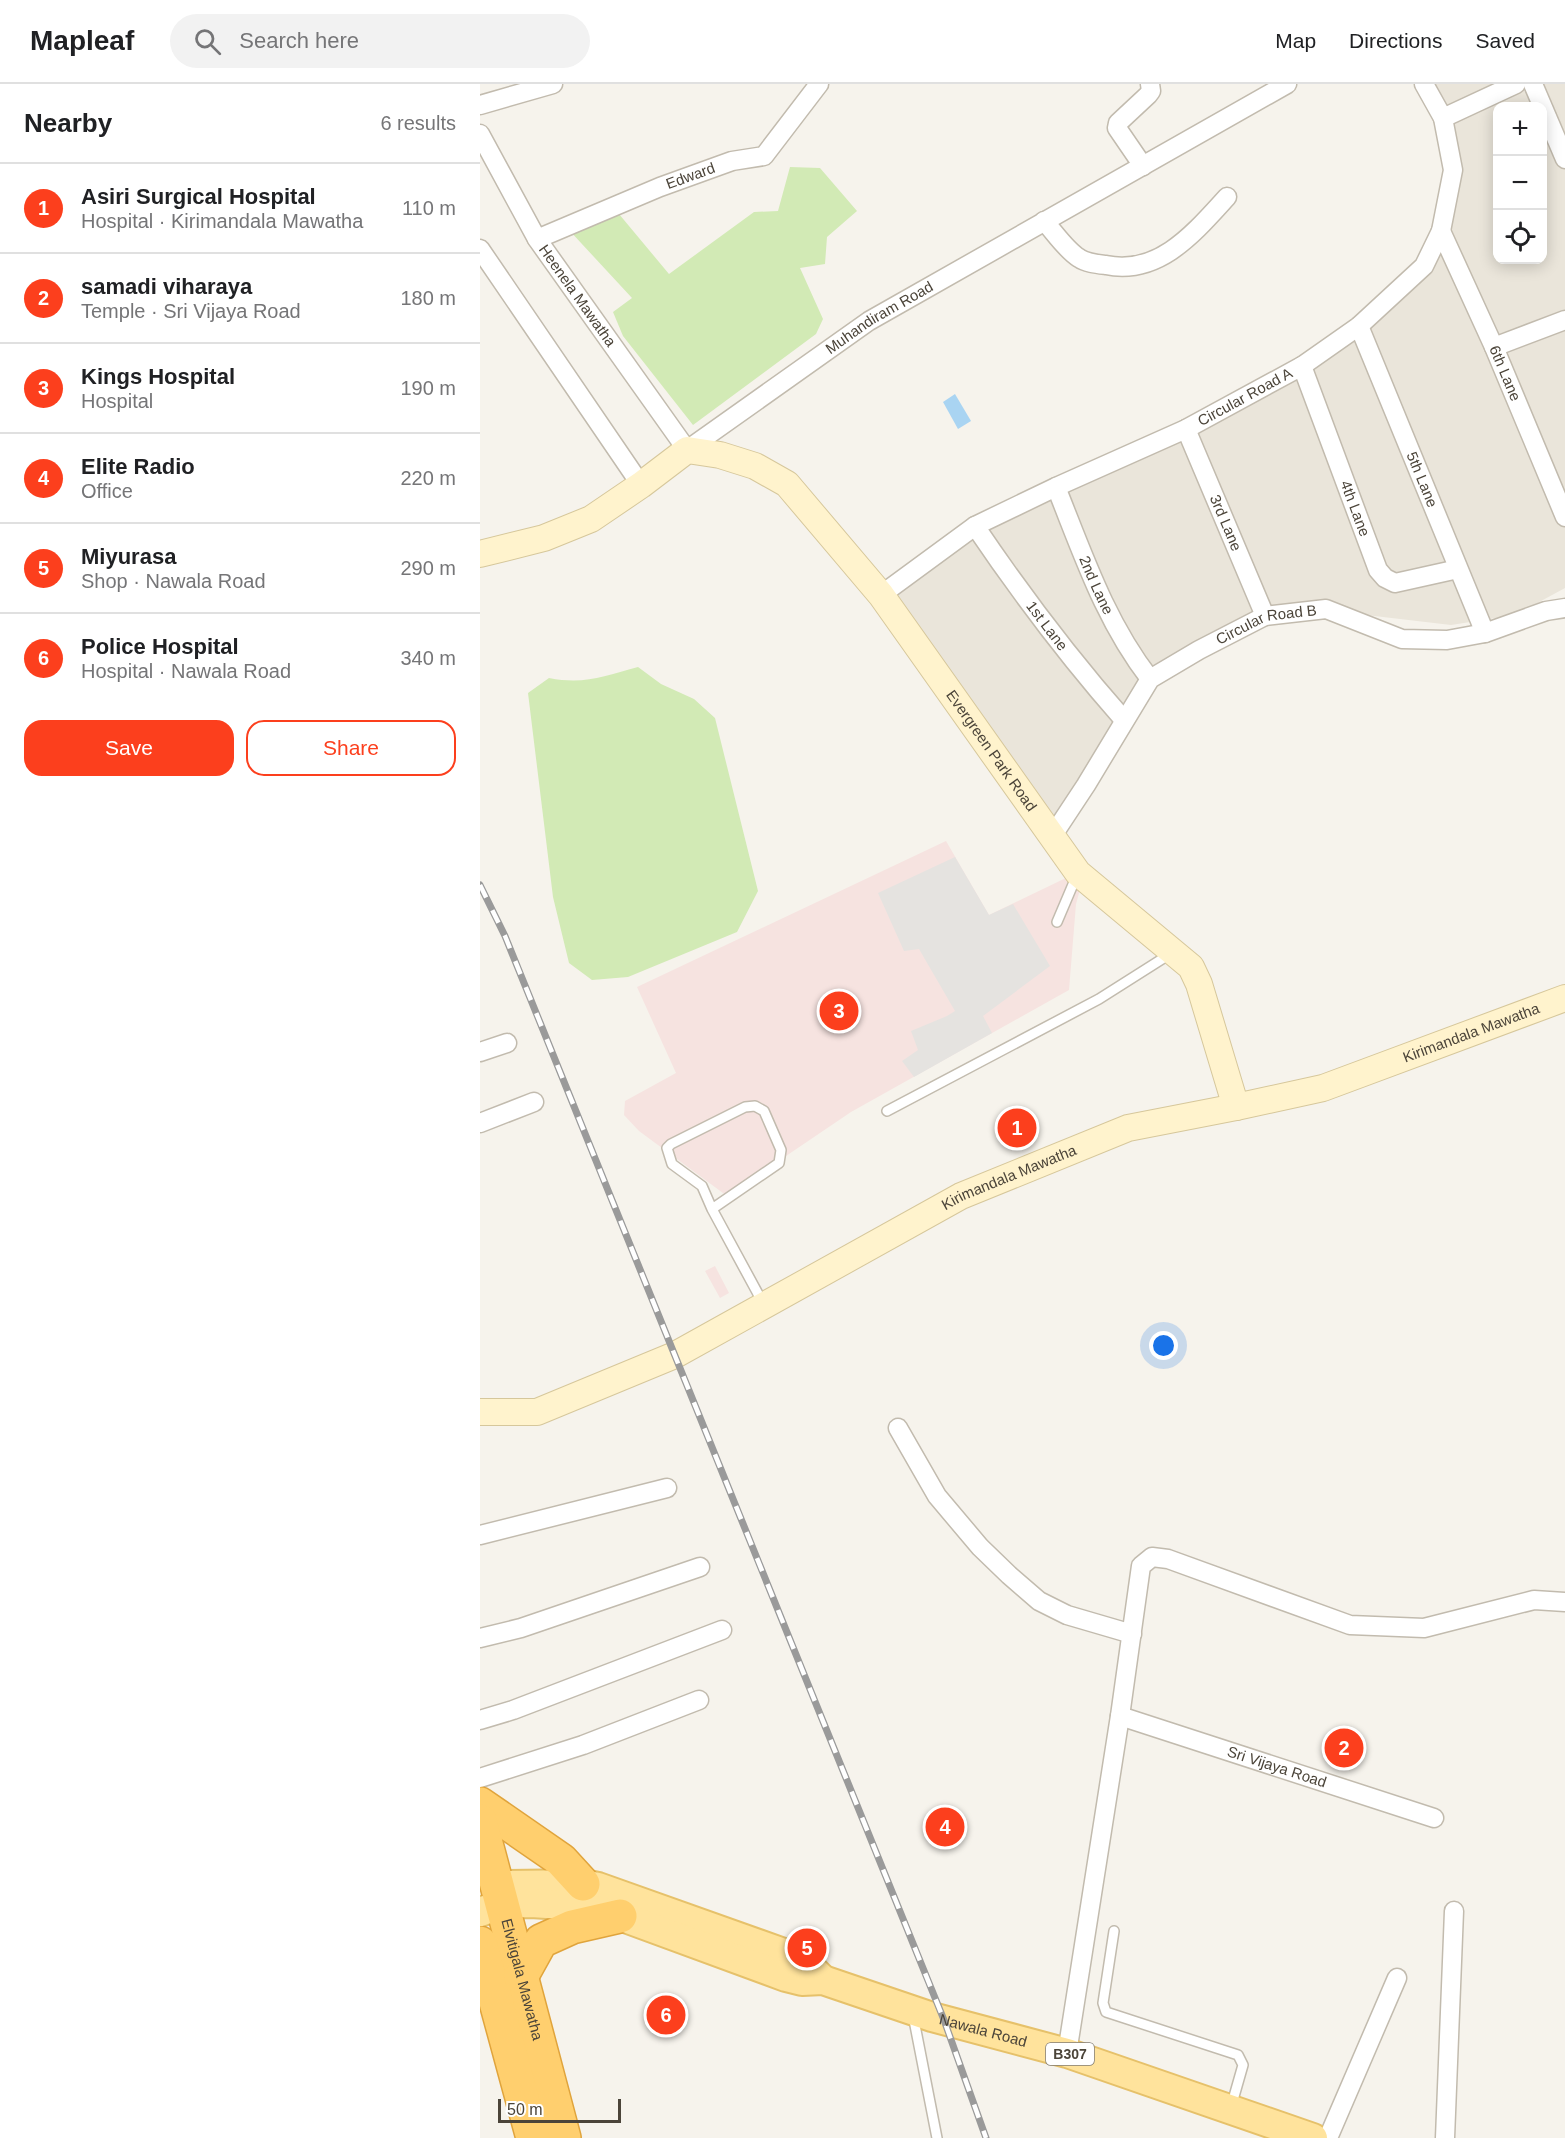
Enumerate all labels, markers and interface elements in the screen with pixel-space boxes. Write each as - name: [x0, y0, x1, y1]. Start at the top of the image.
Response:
- search box: [170, 14, 590, 68]
- text: Mapleaf: [30, 25, 134, 56]
- icon: search: [191, 25, 224, 58]
- text: Search here: [239, 28, 359, 53]
- text: Map: [1275, 29, 1316, 52]
- text: Directions: [1349, 29, 1442, 52]
- text: Saved: [1475, 29, 1535, 52]
- map controls: [1493, 102, 1547, 264]
- button: +: [1493, 102, 1547, 156]
- text: Nearby: [24, 108, 112, 138]
- text: 6 results: [380, 112, 456, 134]
- button: −: [1493, 156, 1547, 210]
- street label: Edward: [664, 159, 717, 192]
- text: Asiri Surgical Hospital: [81, 184, 316, 209]
- text: 1: [38, 197, 49, 219]
- text: 110 m: [402, 197, 456, 219]
- text: Hospital · Kirimandala Mawatha: [81, 210, 363, 232]
- button: locate: [1493, 210, 1547, 264]
- street label: Heenela Mawatha: [536, 241, 620, 350]
- text: samadi viharaya: [81, 274, 252, 299]
- street label: Muhandiram Road: [822, 278, 936, 357]
- text: 2: [38, 287, 49, 309]
- text: 180 m: [400, 287, 456, 309]
- text: Temple · Sri Vijaya Road: [81, 300, 301, 322]
- street label: 6th Lane: [1486, 343, 1525, 403]
- text: Kings Hospital: [81, 364, 235, 389]
- street label: Circular Road A: [1195, 364, 1295, 429]
- text: 3: [38, 377, 49, 399]
- text: 190 m: [400, 377, 456, 399]
- text: Hospital: [81, 390, 153, 412]
- street label: 5th Lane: [1404, 449, 1441, 510]
- text: Elite Radio: [81, 454, 195, 479]
- text: 4: [38, 467, 49, 489]
- text: 220 m: [400, 467, 456, 489]
- street label: 4th Lane: [1337, 478, 1374, 539]
- text: Office: [81, 480, 133, 502]
- street label: 3rd Lane: [1207, 492, 1246, 553]
- text: Miyurasa: [81, 544, 176, 569]
- street label: 2nd Lane: [1076, 553, 1117, 617]
- text: 5: [38, 557, 49, 579]
- text: 290 m: [400, 557, 456, 579]
- text: Shop · Nawala Road: [81, 570, 266, 592]
- street label: 1st Lane: [1023, 598, 1071, 654]
- street label: Circular Road B: [1213, 601, 1318, 648]
- text: Police Hospital: [81, 634, 239, 659]
- text: 6: [38, 647, 49, 669]
- text: 340 m: [400, 647, 456, 669]
- text: Hospital · Nawala Road: [81, 660, 291, 682]
- street label: Evergreen Park Road: [943, 687, 1040, 814]
- button: Save: [24, 720, 234, 776]
- button: Share: [246, 720, 456, 776]
- pin: 3: [820, 988, 858, 1034]
- street label: Kirimandala Mawatha: [1400, 999, 1542, 1066]
- pin: 1: [998, 1106, 1036, 1150]
- street label: Kirimandala Mawatha: [939, 1141, 1079, 1213]
- your location: [1149, 1331, 1178, 1360]
- pin: 2: [1324, 1726, 1364, 1770]
- street label: Sri Vijaya Road: [1225, 1742, 1329, 1791]
- pin: 4: [926, 1804, 964, 1850]
- street label: Elvitigala Mawatha: [498, 1917, 547, 2043]
- pin: 5: [788, 1926, 826, 1970]
- pin: 6: [646, 1992, 686, 2038]
- street label: Nawala Road: [937, 2010, 1029, 2050]
- road number: B307: [1046, 2043, 1094, 2065]
- scale bar: [498, 2096, 621, 2124]
- text: 50 m: [507, 2101, 543, 2118]

